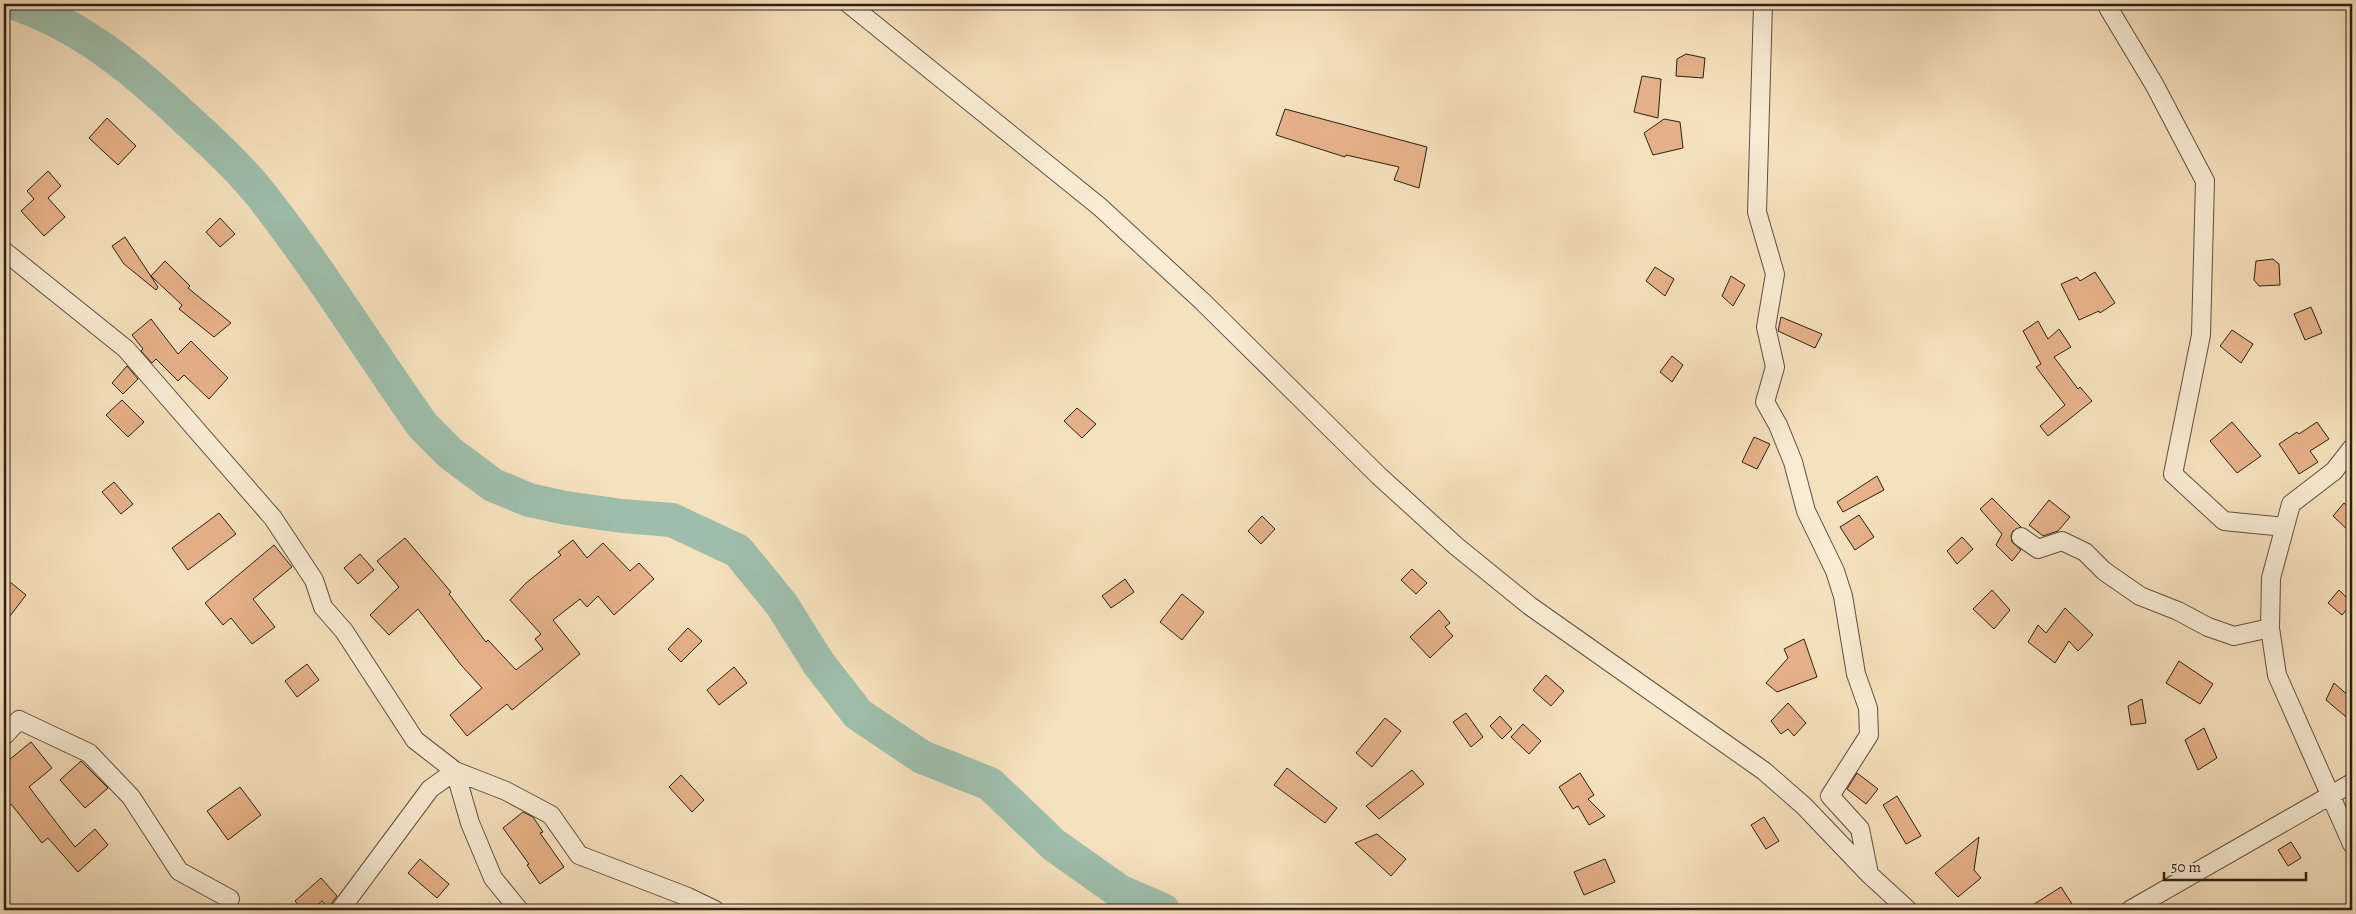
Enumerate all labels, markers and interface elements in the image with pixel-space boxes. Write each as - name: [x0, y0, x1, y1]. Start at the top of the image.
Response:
- scale bar: [2164, 849, 2306, 881]
- text: 50 m: [2171, 857, 2201, 877]

